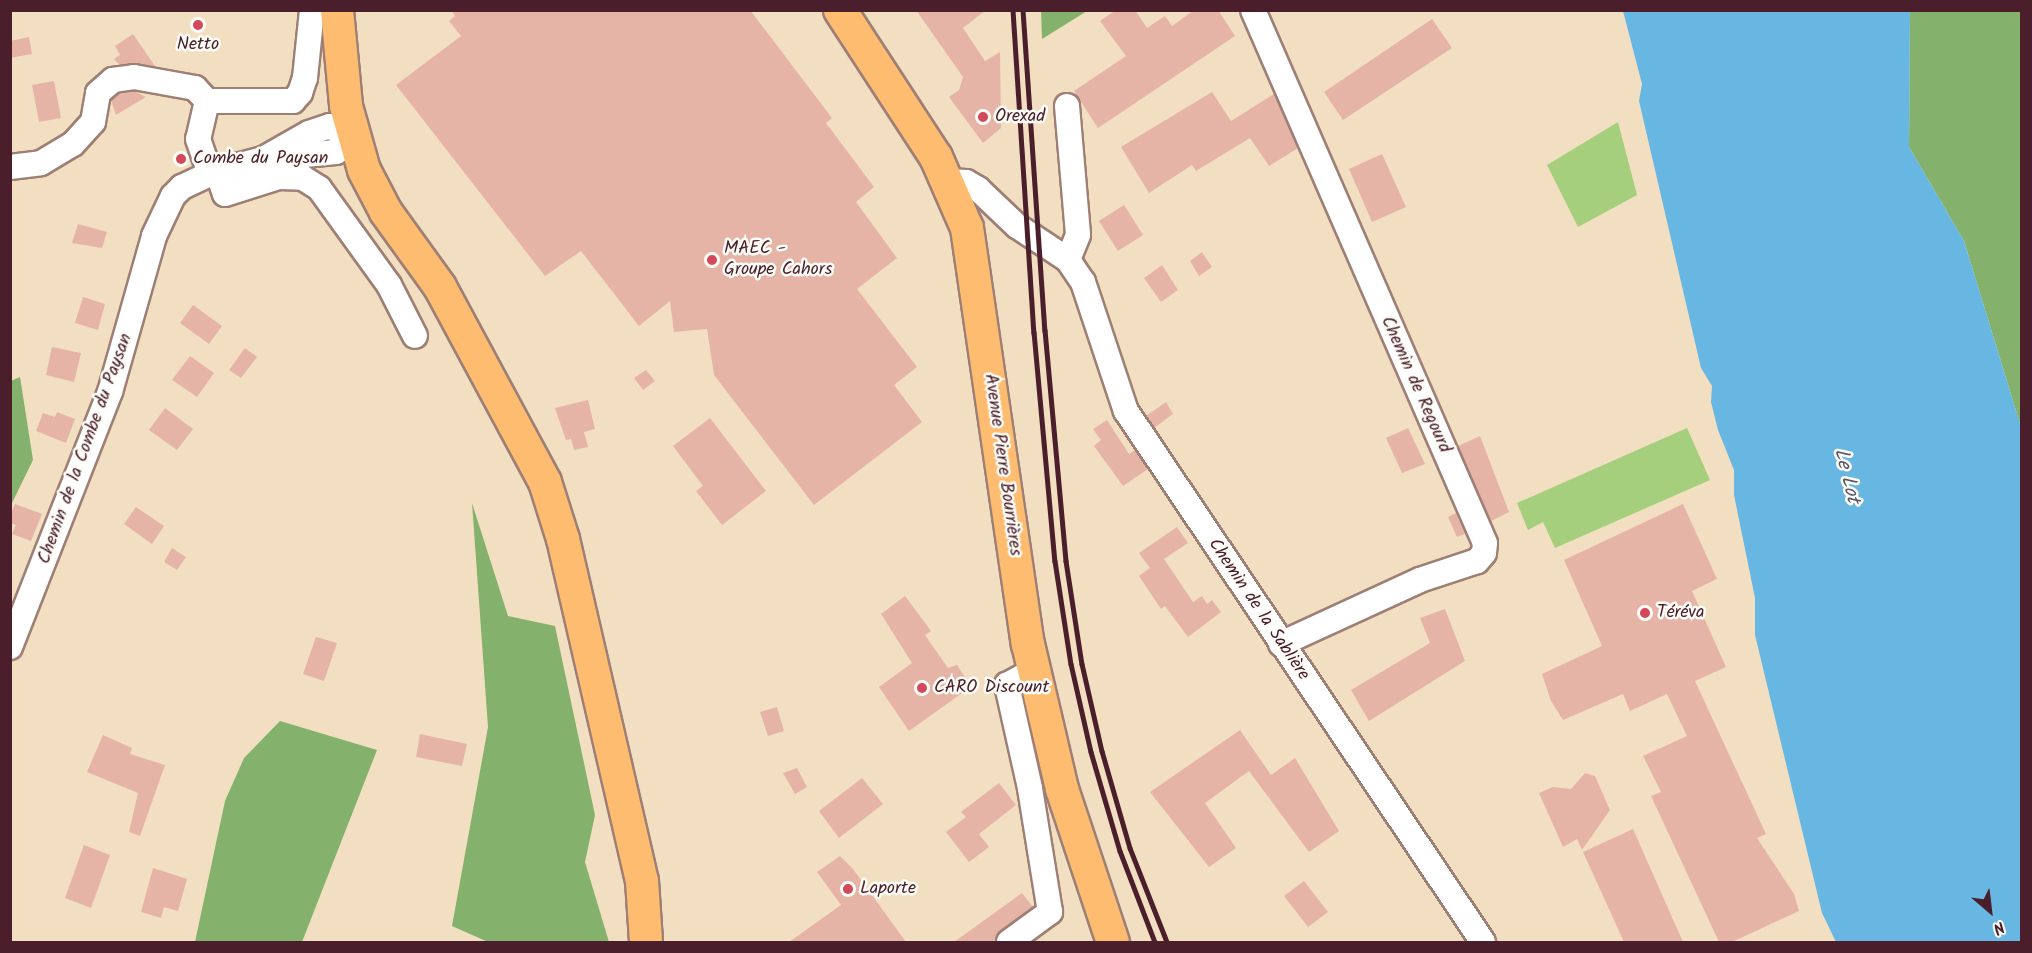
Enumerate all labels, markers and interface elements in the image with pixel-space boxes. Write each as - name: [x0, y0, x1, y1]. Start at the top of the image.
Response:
- marker: Netto: [191, 18, 205, 32]
- place label: Netto: [177, 34, 219, 56]
- place label: Orexad: [995, 106, 1045, 128]
- marker: Orexad: [976, 110, 990, 124]
- place label: Combe du Paysan: [193, 148, 328, 170]
- marker: Combe du Paysan: [174, 152, 188, 166]
- place label: MAEC - Groupe Cahors: [724, 239, 832, 282]
- marker: MAEC - Groupe Cahors: [705, 253, 719, 267]
- street label: Chemin de Regourd: [1375, 313, 1455, 457]
- street label: Chemin de la Combe du Paysan: [34, 331, 138, 567]
- street label: Avenue Pierre Bourrières: [979, 373, 1025, 557]
- water label: Le Lot: [1828, 446, 1864, 506]
- street label: Chemin de la Sablière: [1203, 535, 1313, 685]
- place label: Téréva: [1657, 602, 1704, 624]
- marker: Téréva: [1638, 606, 1652, 620]
- place label: CARO Discount: [934, 677, 1049, 699]
- marker: CARO Discount: [915, 681, 929, 695]
- place label: Laporte: [860, 878, 916, 900]
- north arrow: [1960, 881, 2020, 941]
- marker: Laporte: [841, 882, 855, 896]
- text: N: [1988, 914, 2009, 941]

